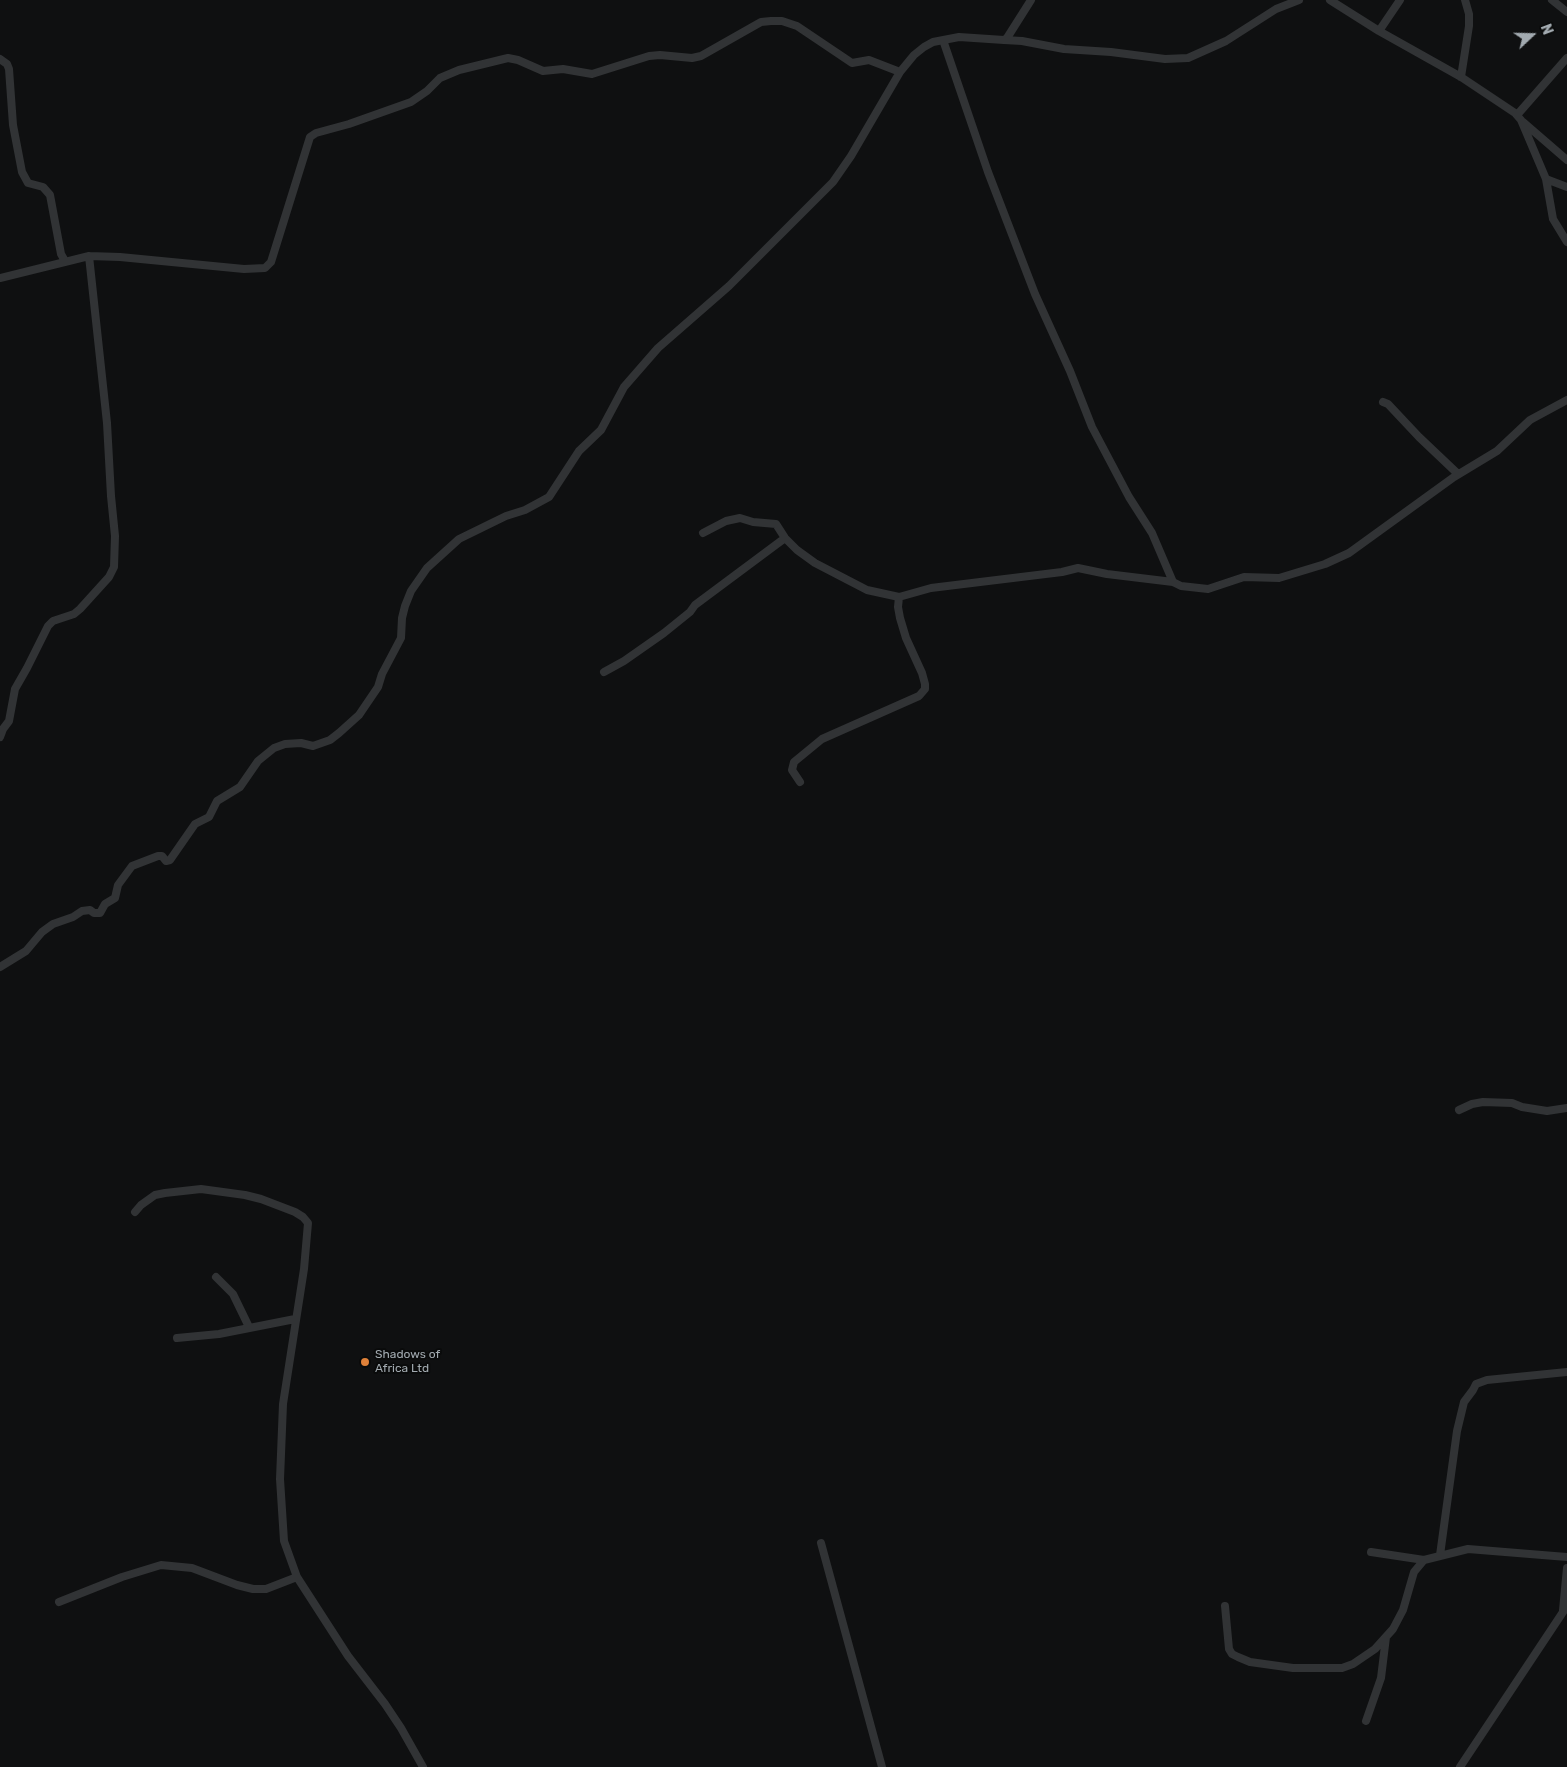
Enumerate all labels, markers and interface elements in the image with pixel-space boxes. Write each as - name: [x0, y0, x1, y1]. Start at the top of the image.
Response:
- north arrow: [1507, 10, 1557, 60]
- text: N: [1537, 22, 1556, 37]
- place label: Shadows of Africa Ltd: [375, 1348, 440, 1376]
- marker: Shadows of Africa Ltd: [359, 1356, 371, 1368]

